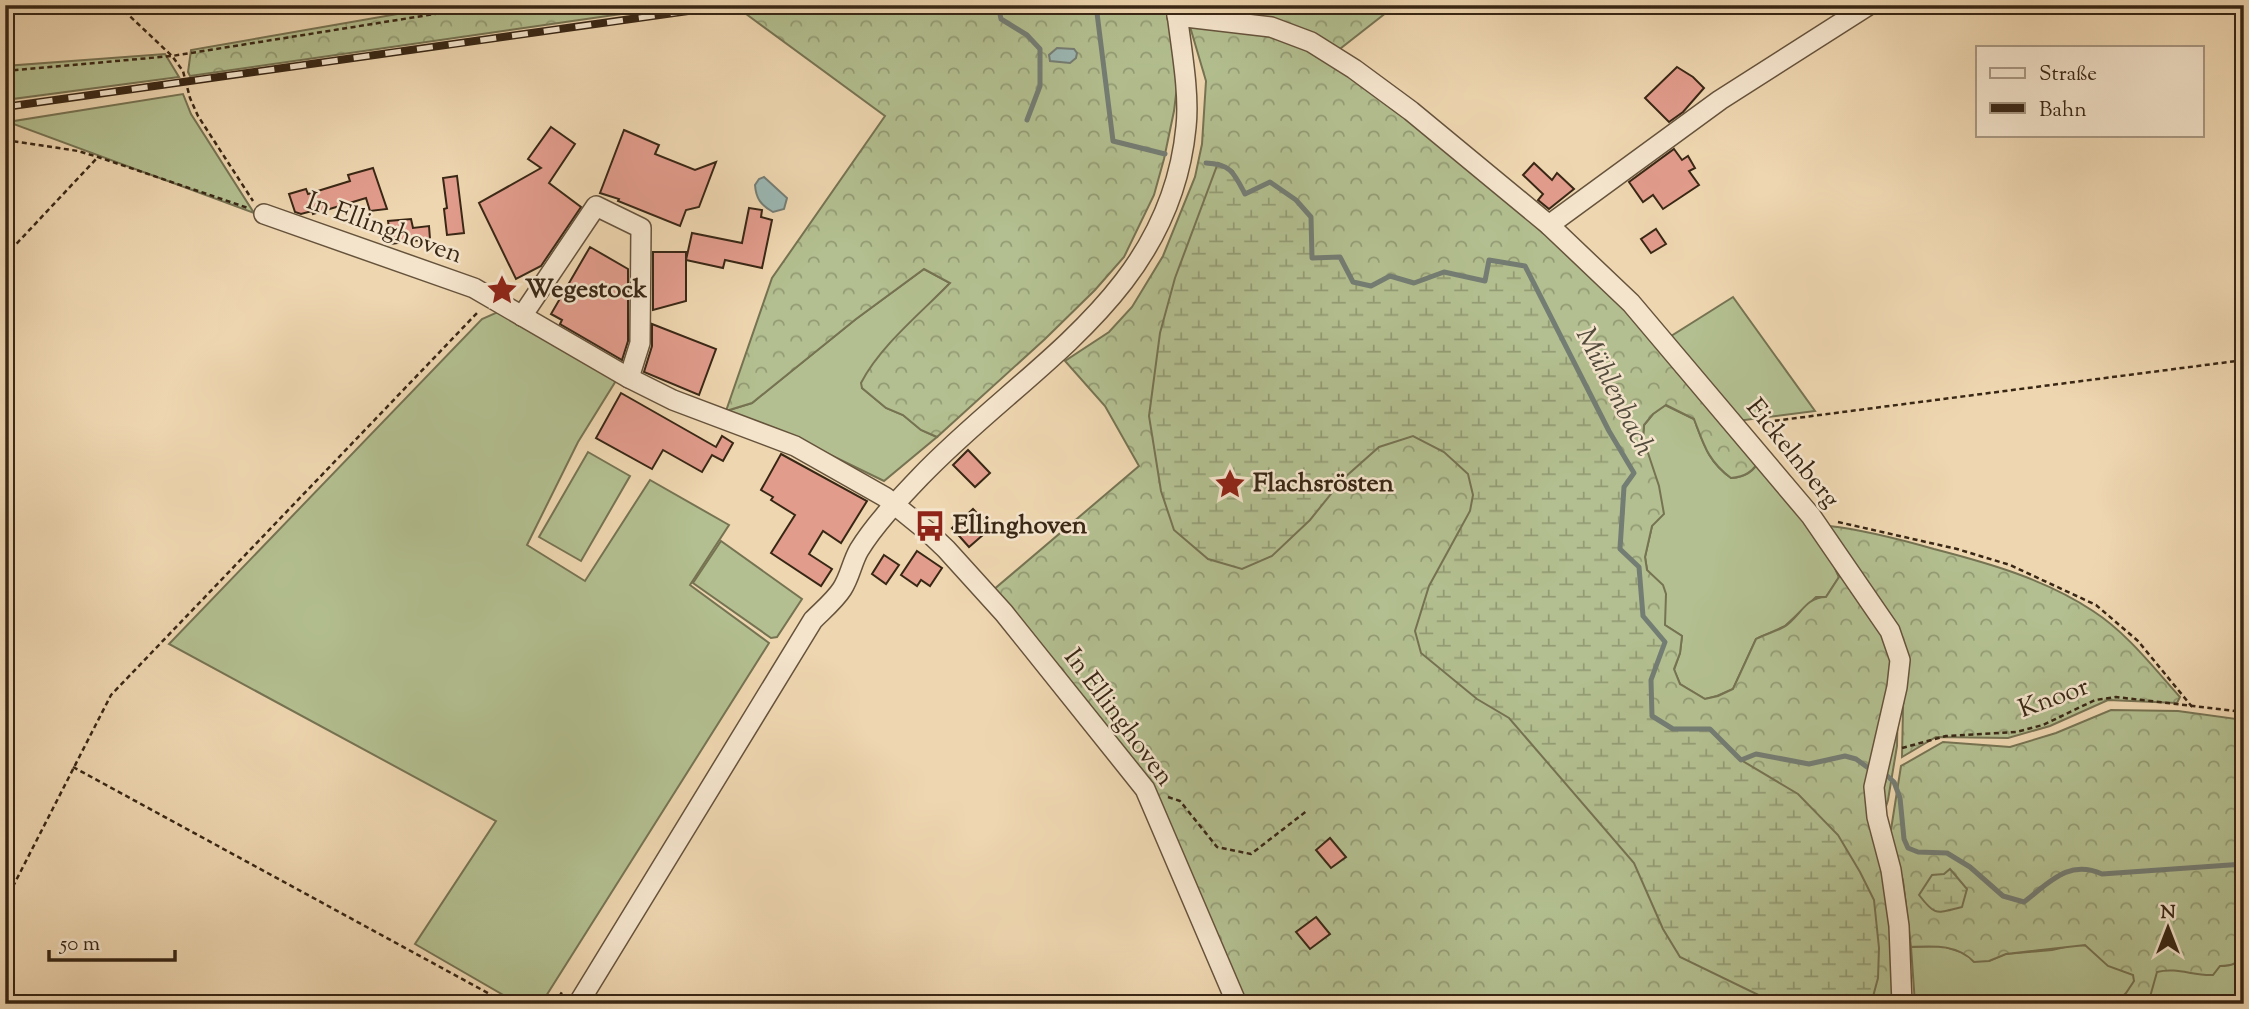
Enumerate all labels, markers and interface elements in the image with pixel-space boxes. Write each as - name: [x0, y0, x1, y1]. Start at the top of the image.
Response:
- legend: [1976, 46, 2204, 136]
- text: Straße: [2039, 60, 2097, 90]
- text: Bahn: [2039, 96, 2087, 126]
- street label: In Ellinghoven: [301, 184, 467, 274]
- place label: Wegestock: [525, 272, 648, 309]
- place icon: Wegestock: [485, 273, 519, 307]
- water label: Mühlenbach: [1565, 321, 1664, 464]
- street label: Eickelnberg: [1736, 391, 1848, 517]
- place label: Flachsrösten: [1253, 466, 1395, 503]
- place icon: Flachsrösten: [1213, 467, 1247, 501]
- place label: Ellinghoven: [953, 508, 1088, 545]
- bus stop icon: Ellinghoven: [913, 509, 947, 543]
- street label: In Ellinghoven: [1054, 642, 1182, 794]
- street label: Knoor: [2014, 669, 2094, 729]
- north arrow: [2134, 894, 2204, 964]
- text: N: [2160, 900, 2176, 927]
- scale bar: [49, 918, 175, 962]
- text: 50 m: [59, 930, 100, 960]

